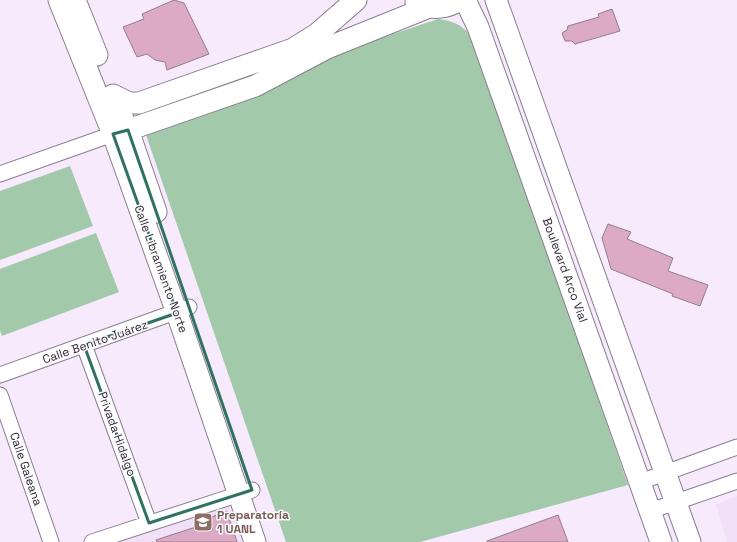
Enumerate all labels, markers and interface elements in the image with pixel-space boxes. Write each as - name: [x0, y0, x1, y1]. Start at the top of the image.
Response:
- street label: Calle Libramiento Norte: [130, 203, 192, 335]
- street label: Boulevard Arco Vial: [539, 215, 591, 325]
- street label: Calle Benito Juárez: [40, 316, 150, 368]
- street label: Privada Hidalgo: [94, 389, 140, 479]
- street label: Calle Galeana: [6, 430, 46, 508]
- place label: Preparatoría 1 UANL: [217, 507, 289, 537]
- school or university icon: Preparatoría 1 UANL: [192, 511, 214, 533]

